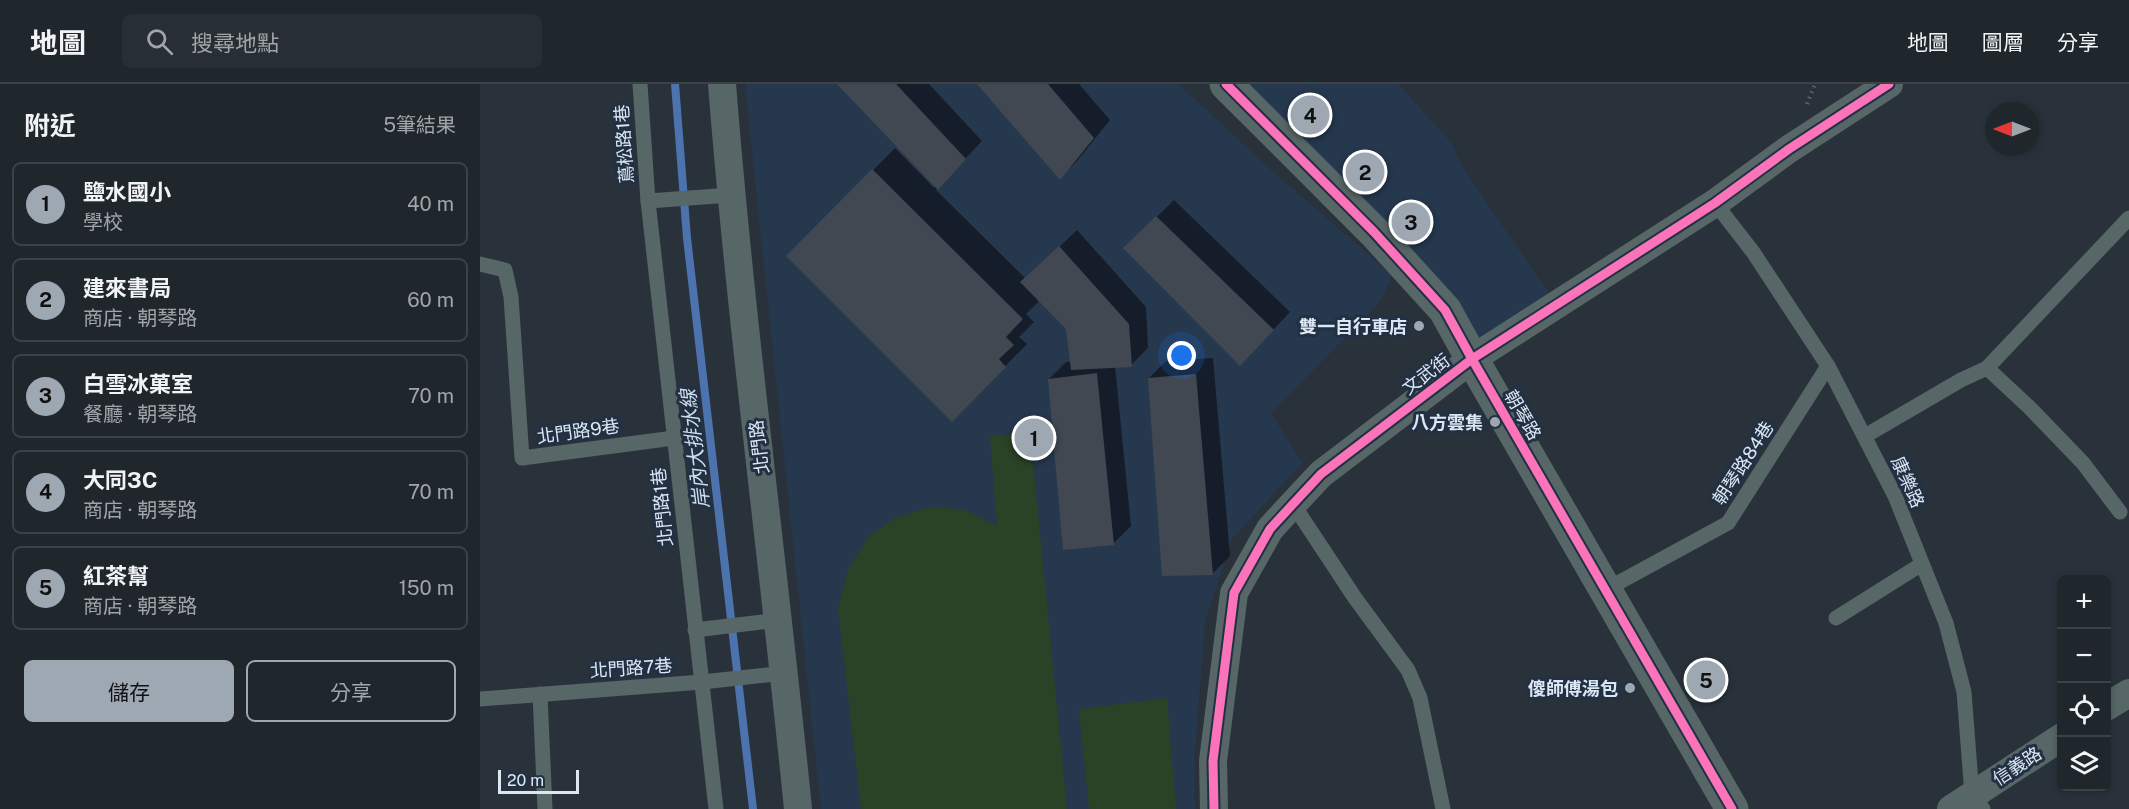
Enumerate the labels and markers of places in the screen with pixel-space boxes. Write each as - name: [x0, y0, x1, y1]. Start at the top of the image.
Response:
- pin: 4: [1290, 93, 1330, 138]
- pin: 2: [1346, 150, 1384, 194]
- pin: 3: [1392, 200, 1430, 244]
- place label: 雙一自行車店: [1299, 316, 1407, 337]
- marker: 雙一自行車店: [1412, 319, 1426, 333]
- place label: 八方雲集: [1411, 412, 1483, 433]
- marker: 八方雲集: [1488, 415, 1502, 429]
- pin: 1: [1014, 416, 1054, 460]
- pin: 5: [1686, 658, 1726, 702]
- place label: 傻師傅湯包: [1528, 678, 1618, 699]
- marker: 傻師傅湯包: [1623, 681, 1637, 695]

